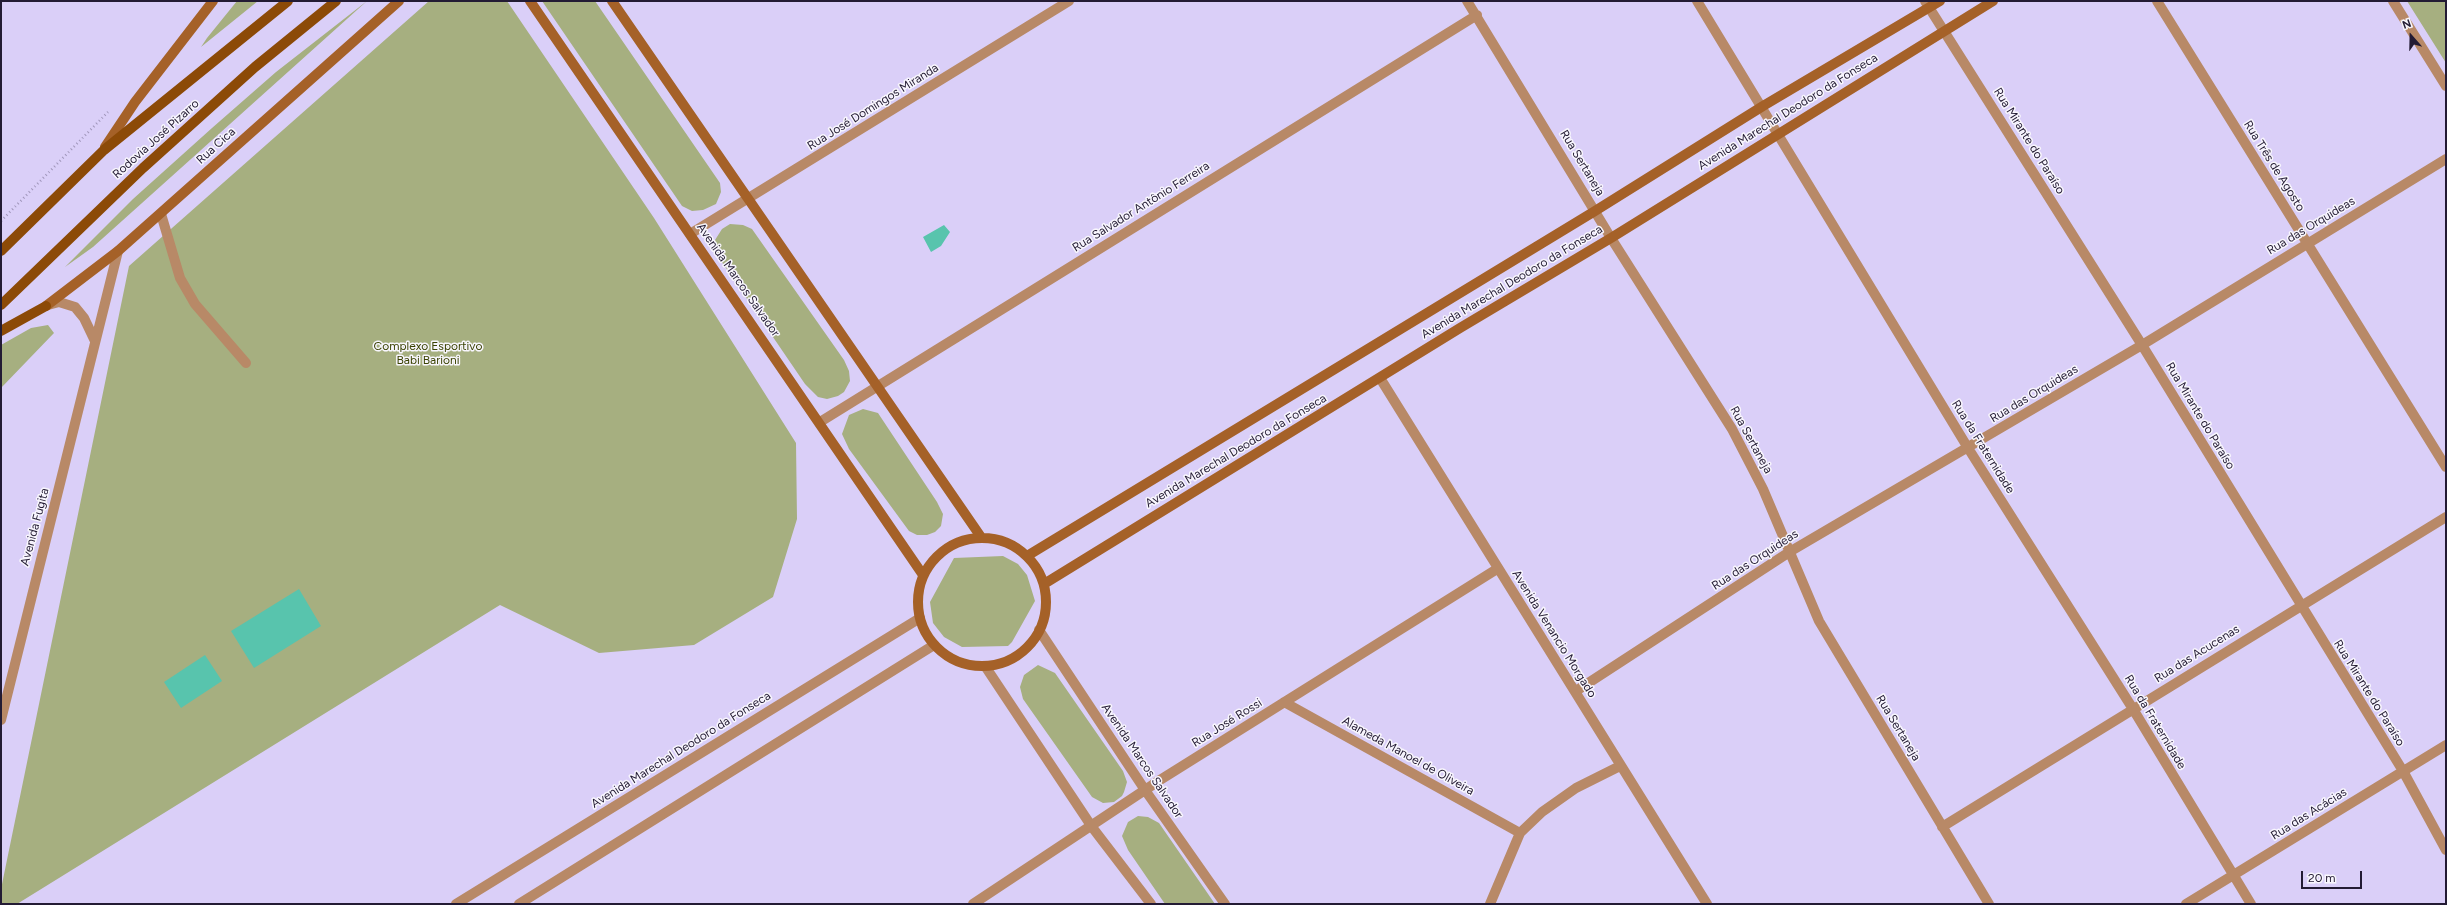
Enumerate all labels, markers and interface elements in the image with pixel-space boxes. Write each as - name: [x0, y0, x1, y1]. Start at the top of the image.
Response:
- north arrow: [2391, 16, 2431, 56]
- text: N: [2400, 17, 2413, 32]
- street label: Avenida Marechal Deodoro da Fonseca: [1696, 51, 1880, 173]
- street label: Rua José Domingos Miranda: [805, 61, 941, 153]
- street label: Rua Mirante do Paraíso: [1990, 85, 2068, 197]
- street label: Rodovia José Pizarro: [110, 96, 202, 182]
- street label: Rua Três de Agosto: [2240, 118, 2308, 214]
- street label: Rua Cica: [194, 125, 238, 167]
- street label: Rua Sertaneja: [1557, 127, 1607, 199]
- street label: Rua Salvador Antônio Ferreira: [1070, 159, 1212, 255]
- street label: Rua das Orquideas: [2264, 194, 2358, 258]
- street label: Avenida Marcos Salvador: [693, 221, 783, 339]
- street label: Avenida Marechal Deodoro da Fonseca: [1419, 222, 1605, 342]
- park label: Complexo Esportivo Babi Barioni: [374, 339, 482, 367]
- street label: Rua Mirante do Paraíso: [2162, 360, 2238, 472]
- street label: Rua das Orquideas: [1987, 362, 2081, 426]
- street label: Avenida Marechal Deodoro da Fonseca: [1143, 391, 1329, 511]
- street label: Rua da Fraternidade: [1948, 398, 2018, 496]
- street label: Rua Sertaneja: [1727, 404, 1775, 476]
- street label: Avenida Fugita: [18, 487, 52, 567]
- street label: Rua das Orquideas: [1709, 527, 1801, 593]
- street label: Avenida Venancio Morgado: [1509, 568, 1599, 700]
- street label: Rua das Acucenas: [2152, 622, 2242, 686]
- street label: Rua Mirante do Paraíso: [2330, 637, 2408, 749]
- street label: Rua da Fraternidade: [2121, 672, 2189, 772]
- street label: Avenida Marechal Deodoro da Fonseca: [589, 689, 773, 811]
- street label: Rua Sertaneja: [1873, 692, 1923, 764]
- street label: Rua José Rossi: [1189, 696, 1265, 750]
- street label: Avenida Marcos Salvador: [1098, 701, 1186, 821]
- street label: Alameda Manoel de Oliveira: [1339, 714, 1477, 798]
- street label: Rua das Acácias: [2268, 785, 2350, 843]
- scale bar: [2303, 863, 2364, 889]
- text: 20 m: [2308, 871, 2336, 885]

